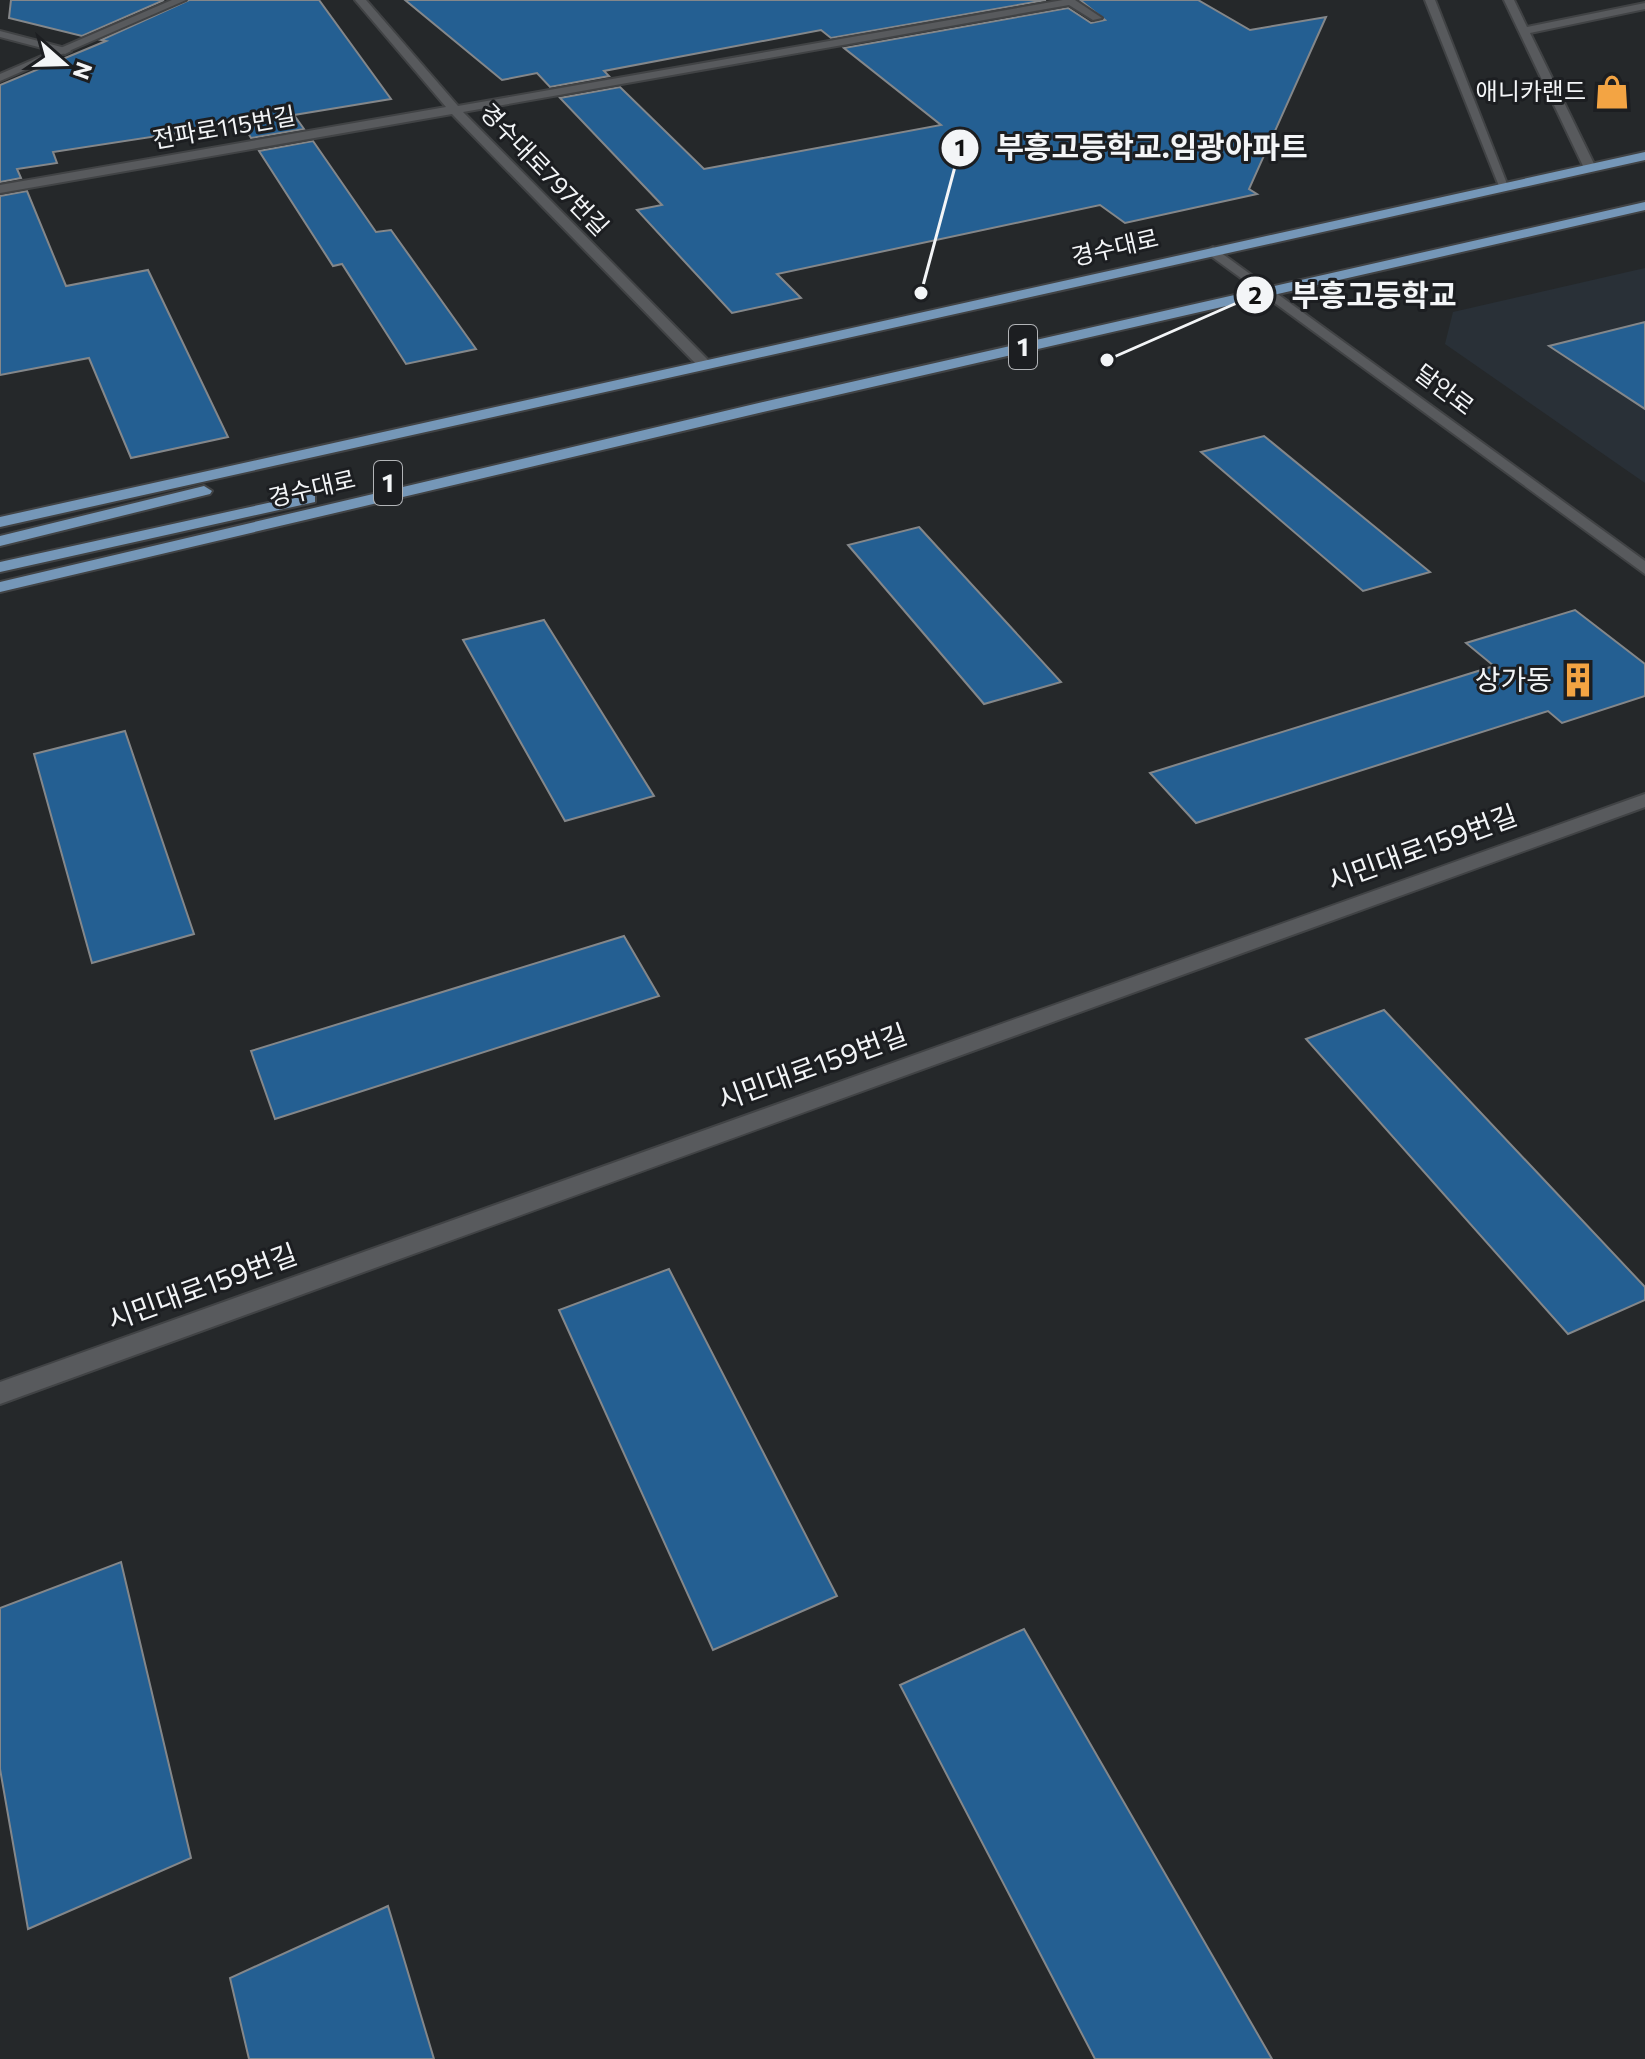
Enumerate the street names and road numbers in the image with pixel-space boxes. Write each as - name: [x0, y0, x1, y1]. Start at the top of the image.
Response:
- street label: 경수대로797번길: [475, 97, 615, 241]
- street label: 전파로115번길: [150, 100, 298, 153]
- street label: 경수대로: [1068, 222, 1161, 271]
- road number: 1: [1009, 325, 1037, 369]
- street label: 달안로: [1410, 357, 1480, 420]
- road number: 1: [374, 461, 402, 505]
- street label: 경수대로: [265, 463, 358, 512]
- street label: 시민대로159번길: [1322, 797, 1521, 897]
- street label: 시민대로159번길: [712, 1016, 911, 1116]
- street label: 시민대로159번길: [102, 1236, 301, 1336]

